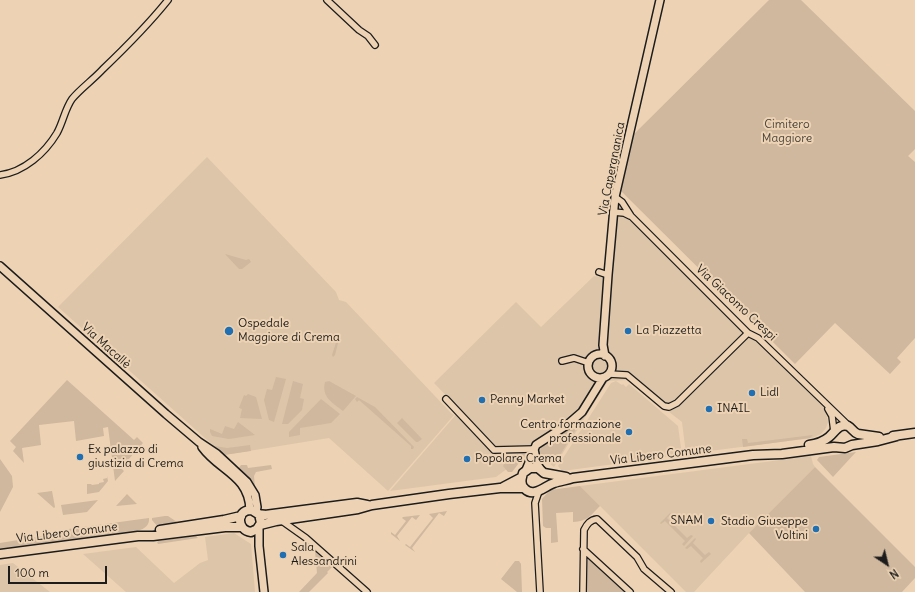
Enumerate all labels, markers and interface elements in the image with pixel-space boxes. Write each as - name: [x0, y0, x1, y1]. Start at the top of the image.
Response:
- park label: Cimitero Maggiore: [762, 118, 812, 146]
- street label: Via Capergnanica: [596, 121, 628, 217]
- street label: Via Giacomo Crespi: [693, 262, 779, 344]
- place label: Ospedale Maggiore di Crema: [238, 317, 340, 345]
- street label: Via Macallè: [79, 320, 133, 372]
- place label: La Piazzetta: [636, 324, 702, 338]
- marker: Ospedale Maggiore di Crema: [223, 325, 235, 337]
- marker: La Piazzetta: [623, 326, 633, 336]
- place label: Lidl: [760, 386, 779, 400]
- marker: Lidl: [747, 388, 757, 398]
- place label: Penny Market: [490, 393, 565, 407]
- marker: Penny Market: [477, 395, 487, 405]
- place label: INAIL: [717, 402, 750, 416]
- marker: INAIL: [704, 404, 714, 414]
- place label: Centro formazione professionale: [520, 418, 621, 446]
- marker: Centro formazione professionale: [624, 427, 634, 437]
- street label: Via Libero Comune: [610, 442, 712, 468]
- place label: Ex palazzo di giustizia di Crema: [88, 443, 184, 471]
- marker: Ex palazzo di giustizia di Crema: [75, 452, 85, 462]
- place label: Popolare Crema: [475, 452, 562, 466]
- marker: Popolare Crema: [462, 454, 472, 464]
- place label: SNAM: [671, 514, 703, 528]
- place label: Stadio Giuseppe Voltini: [721, 515, 808, 543]
- marker: SNAM: [706, 516, 716, 526]
- street label: Via Libero Comune: [16, 520, 118, 546]
- marker: Stadio Giuseppe Voltini: [811, 524, 821, 534]
- place label: Sala Alessandrini: [291, 541, 357, 569]
- north arrow: [867, 544, 907, 584]
- marker: Sala Alessandrini: [278, 550, 288, 560]
- scale bar: [10, 558, 109, 584]
- text: 100 m: [15, 565, 49, 580]
- text: N: [887, 566, 901, 582]

